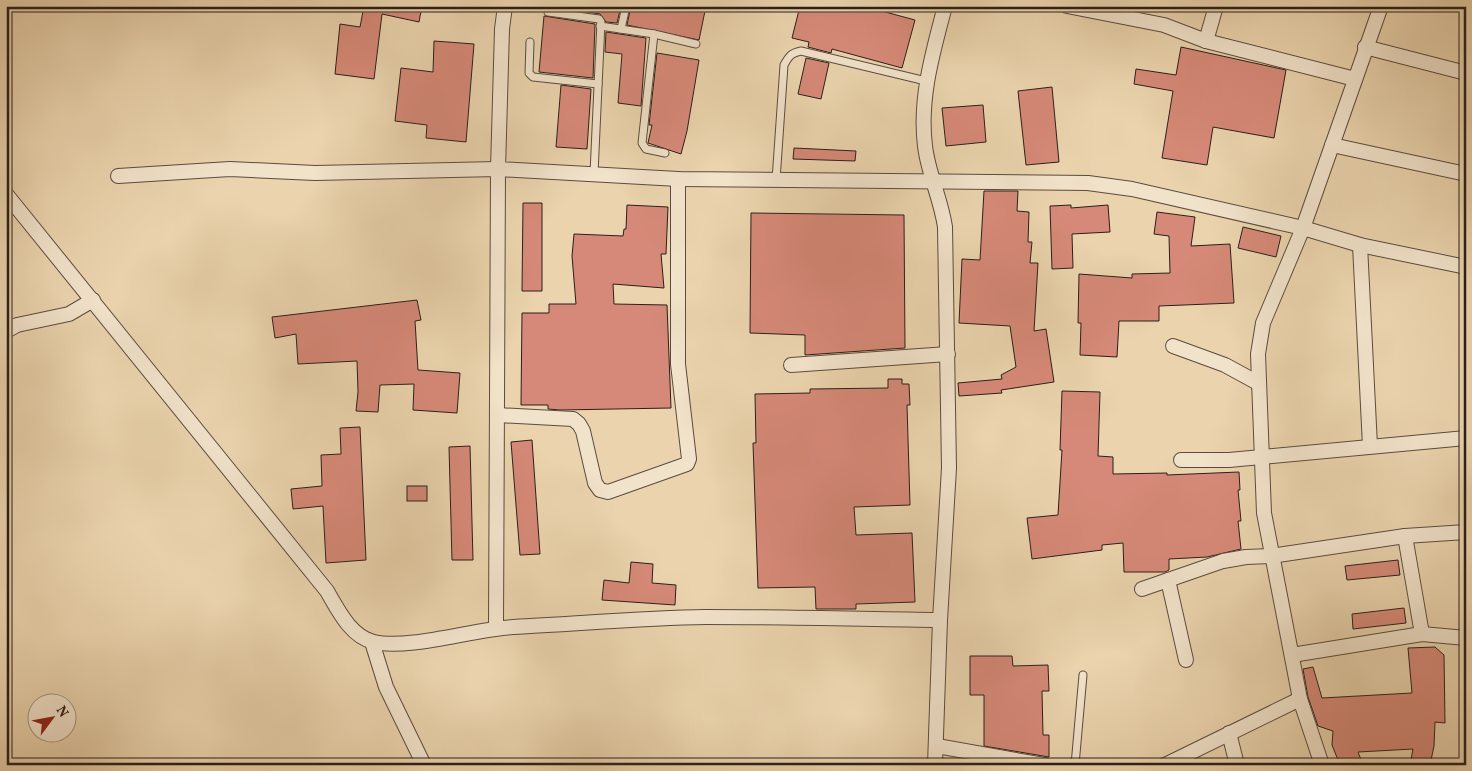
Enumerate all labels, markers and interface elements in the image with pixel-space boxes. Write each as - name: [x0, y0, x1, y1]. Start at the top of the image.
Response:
- north arrow: [28, 694, 78, 744]
- text: N: [51, 703, 73, 721]

